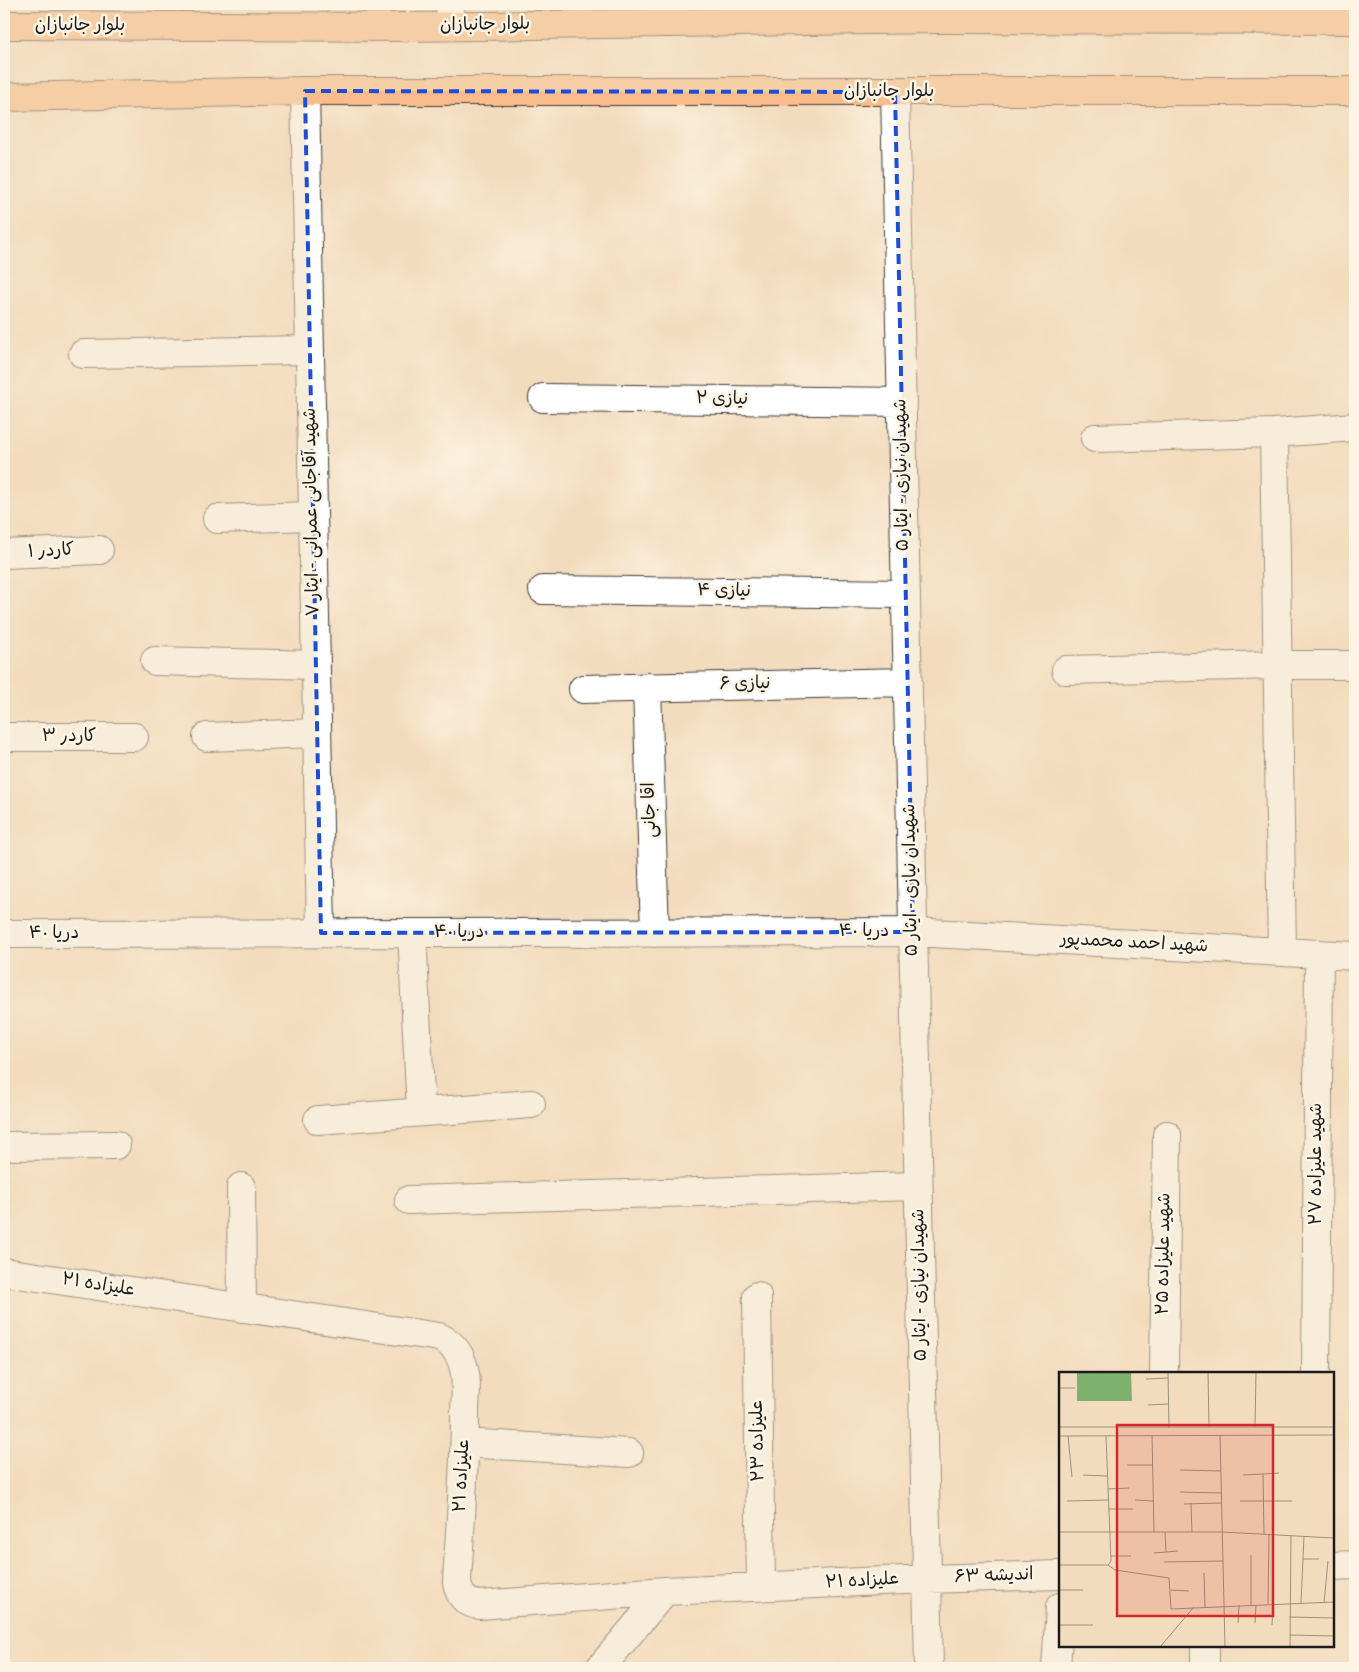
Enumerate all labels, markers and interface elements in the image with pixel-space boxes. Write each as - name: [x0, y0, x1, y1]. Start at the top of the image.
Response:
- street label: بلوار جانبازان: [440, 13, 530, 39]
- street label: بلوار جانبازان: [35, 14, 125, 39]
- street label: بلوار جانبازان: [844, 80, 934, 105]
- street label: نیازی ۲: [696, 387, 748, 413]
- street label: شهیدان نیازی - ایثار ۵: [889, 398, 917, 552]
- street label: شهید آقاجانی عمرانی - ایثار ۷: [299, 407, 327, 617]
- street label: کاردر ۱: [27, 538, 75, 566]
- street label: نیازی ۴: [697, 579, 751, 605]
- street label: نیازی ۶: [719, 672, 771, 698]
- street label: کاردر ۳: [42, 725, 97, 750]
- street label: اقا جانی: [638, 782, 664, 838]
- street label: شهیدان نیازی - ایثار ۵: [898, 803, 926, 957]
- street label: دریا ۴۰: [839, 920, 889, 945]
- street label: دریا ۴۰: [434, 921, 484, 946]
- street label: دریا ۴۰: [29, 922, 79, 947]
- street label: شهید احمد محمدپور: [1058, 928, 1209, 960]
- street label: شهید علیزاده ۲۷: [1305, 1103, 1330, 1225]
- street label: شهید علیزاده ۲۵: [1151, 1193, 1179, 1315]
- street label: شهیدان نیازی - ایثار ۵: [907, 1208, 935, 1362]
- street label: علیزاده ۲۱: [60, 1268, 136, 1304]
- inset map: [1059, 1372, 1334, 1647]
- street label: علیزاده ۲۳: [746, 1400, 772, 1482]
- street label: علیزاده ۲۱: [449, 1439, 477, 1513]
- street label: اندیشه ۶۳: [954, 1563, 1034, 1591]
- street label: علیزاده ۲۱: [825, 1568, 899, 1596]

